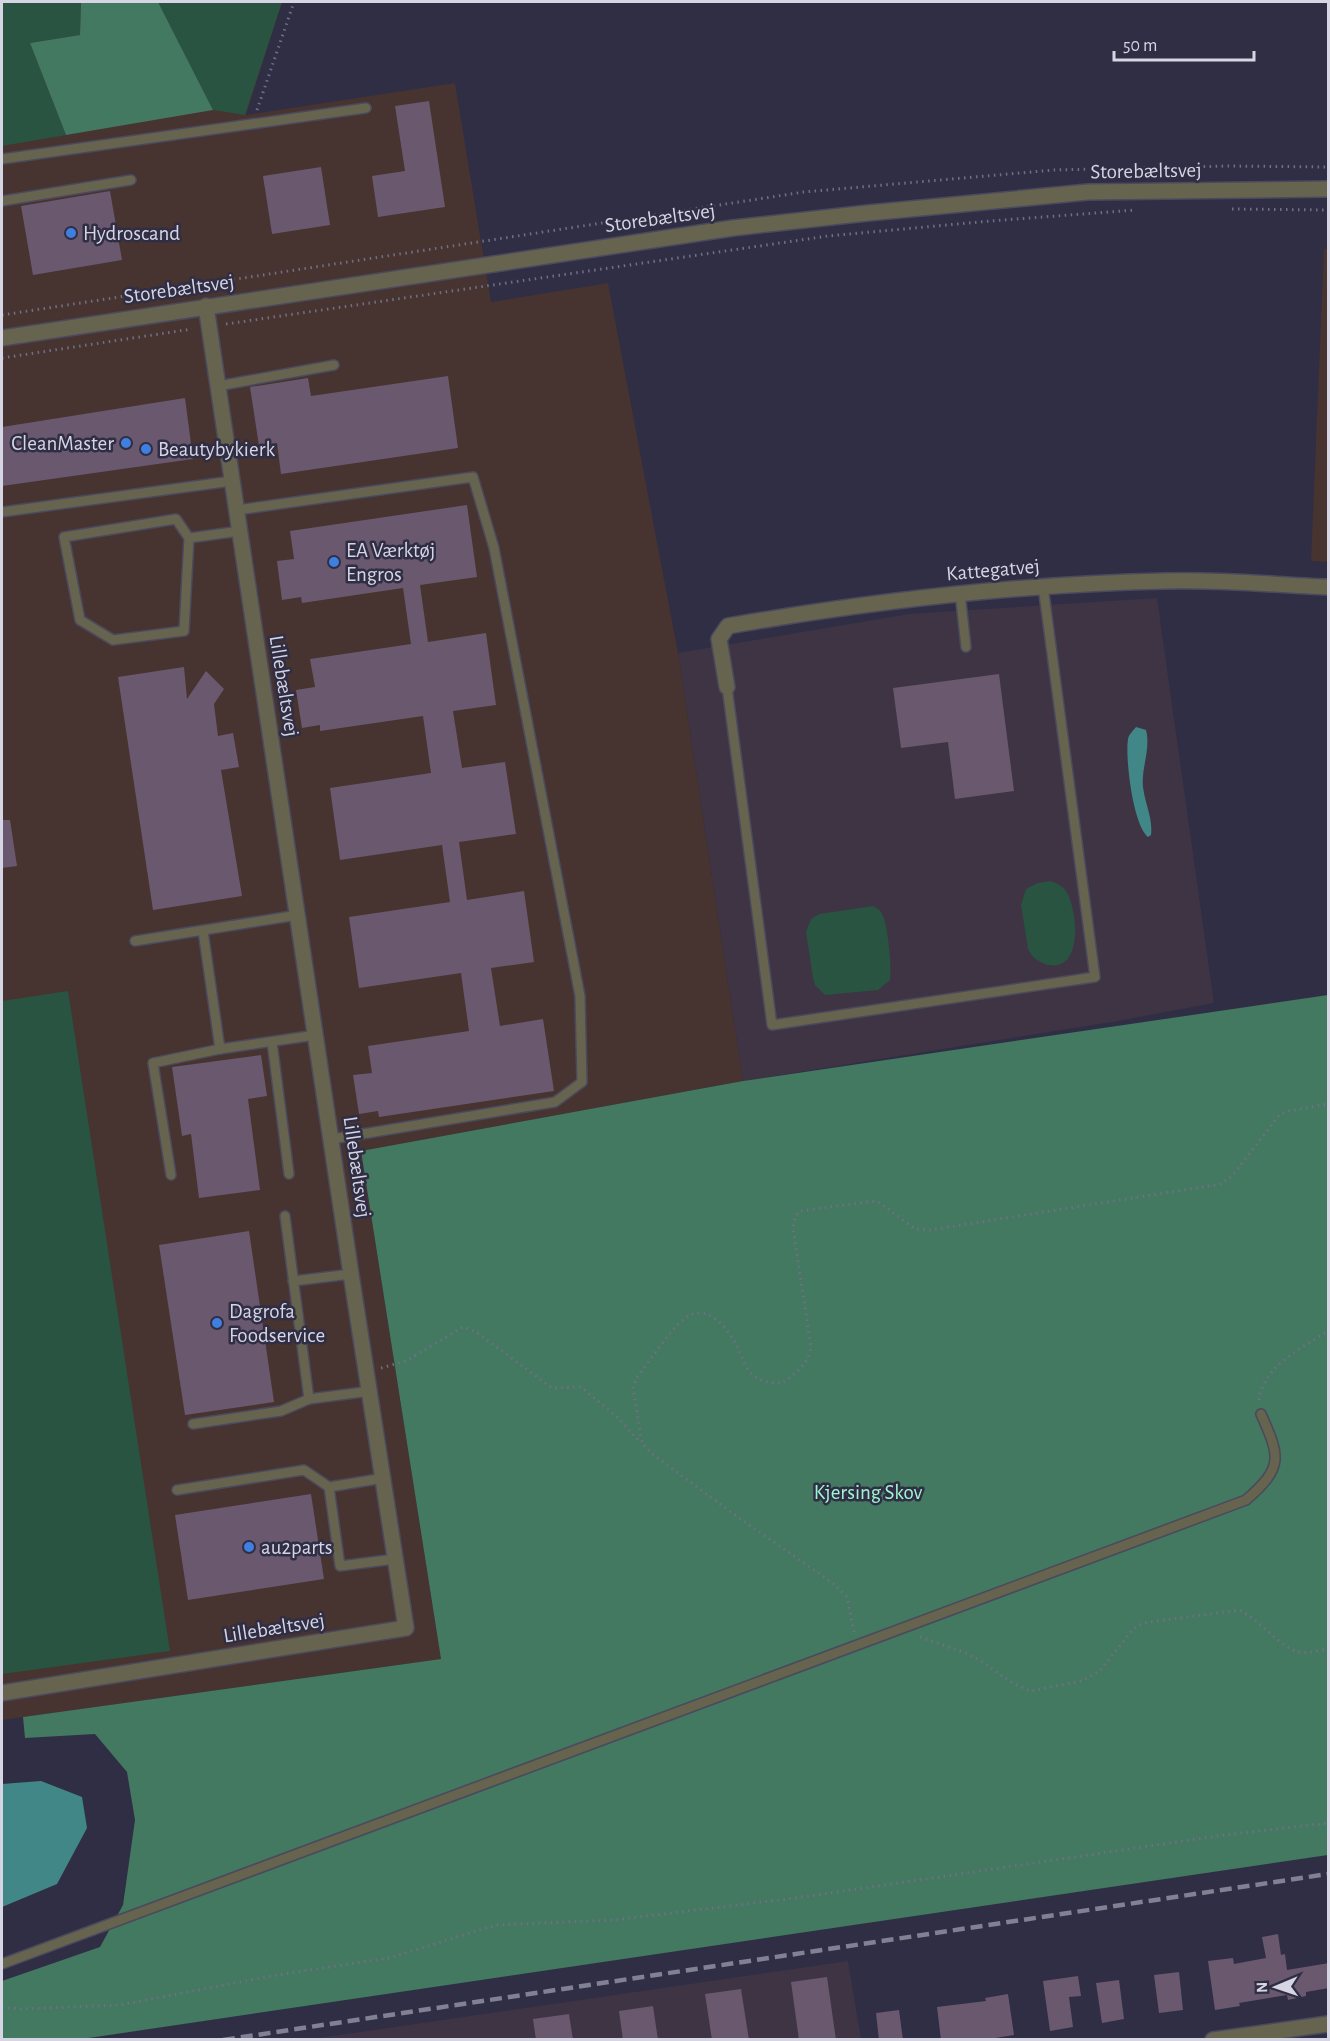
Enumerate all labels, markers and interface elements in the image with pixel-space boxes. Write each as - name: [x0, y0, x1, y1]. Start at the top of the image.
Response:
- scale bar: [1114, 24, 1254, 62]
- text: 50 m: [1123, 37, 1157, 55]
- street label: Storebæltsvej: [1090, 160, 1202, 182]
- street label: Storebæltsvej: [603, 200, 717, 236]
- place label: Hydroscand: [83, 223, 180, 244]
- marker: Hydroscand: [64, 226, 78, 240]
- street label: Storebæltsvej: [122, 271, 236, 307]
- place label: CleanMaster: [11, 433, 114, 454]
- marker: CleanMaster: [119, 436, 133, 450]
- place label: Beautybykierk: [158, 439, 275, 460]
- marker: Beautybykierk: [139, 442, 153, 456]
- place label: EA Værktøj Engros: [346, 540, 435, 585]
- marker: EA Værktøj Engros: [327, 555, 341, 569]
- street label: Kattegatvej: [945, 555, 1041, 585]
- street label: Lillebæltsvej: [266, 634, 302, 738]
- street label: Lillebæltsvej: [339, 1115, 375, 1219]
- place label: Dagrofa Foodservice: [229, 1301, 325, 1346]
- marker: Dagrofa Foodservice: [210, 1316, 224, 1330]
- park label: Kjersing Skov: [814, 1482, 922, 1503]
- place label: au2parts: [261, 1537, 332, 1558]
- marker: au2parts: [242, 1540, 256, 1554]
- street label: Lillebæltsvej: [222, 1610, 326, 1646]
- north arrow: [1246, 1957, 1306, 2017]
- text: N: [1254, 1982, 1270, 1993]

